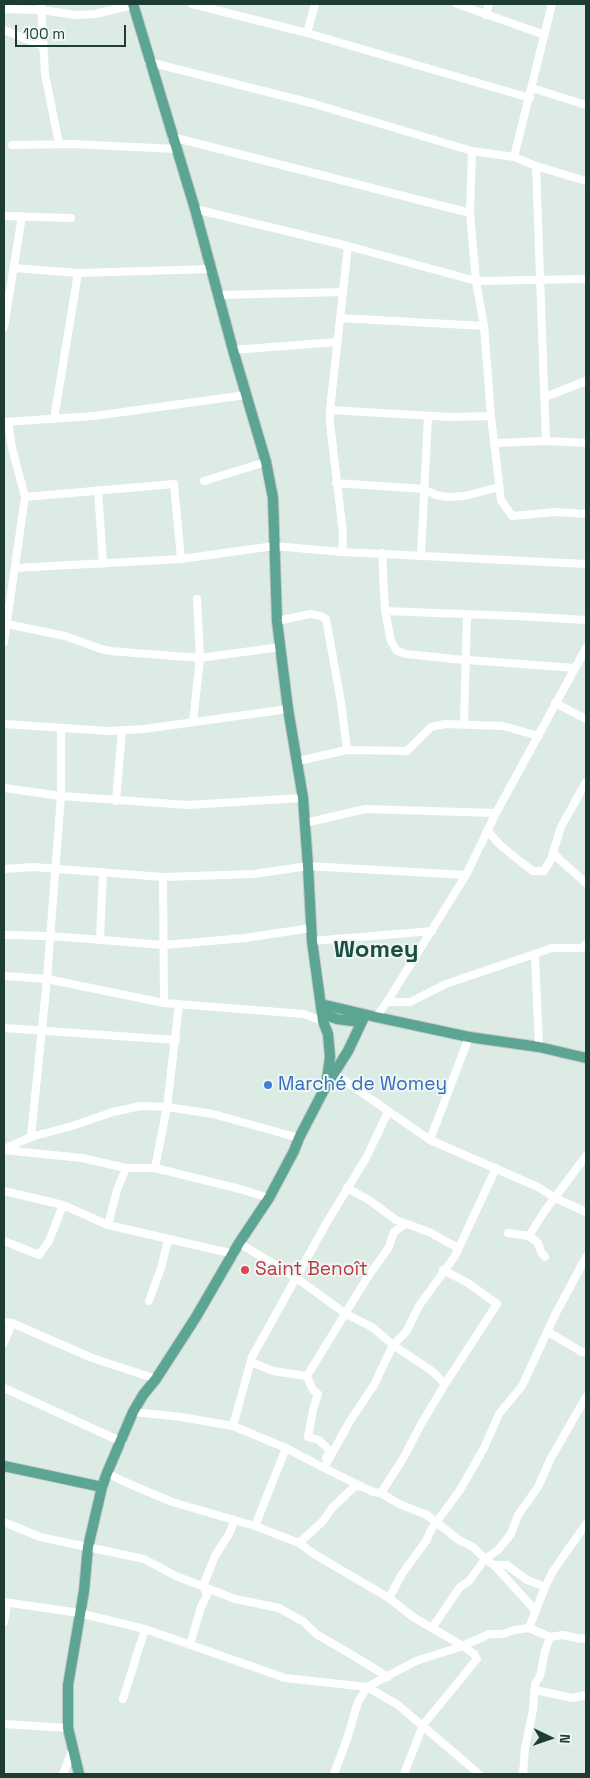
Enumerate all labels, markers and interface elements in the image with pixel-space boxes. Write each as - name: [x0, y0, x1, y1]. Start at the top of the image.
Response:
- scale bar: [18, 15, 129, 47]
- text: 100 m: [23, 24, 65, 43]
- district label: Womey: [333, 936, 419, 964]
- place label: Marché de Womey: [278, 1074, 447, 1096]
- marker: Marché de Womey: [262, 1079, 274, 1091]
- place label: Saint Benoît: [255, 1259, 368, 1281]
- marker: Saint Benoît: [239, 1264, 251, 1276]
- north arrow: [525, 1713, 575, 1763]
- text: N: [556, 1734, 574, 1744]

